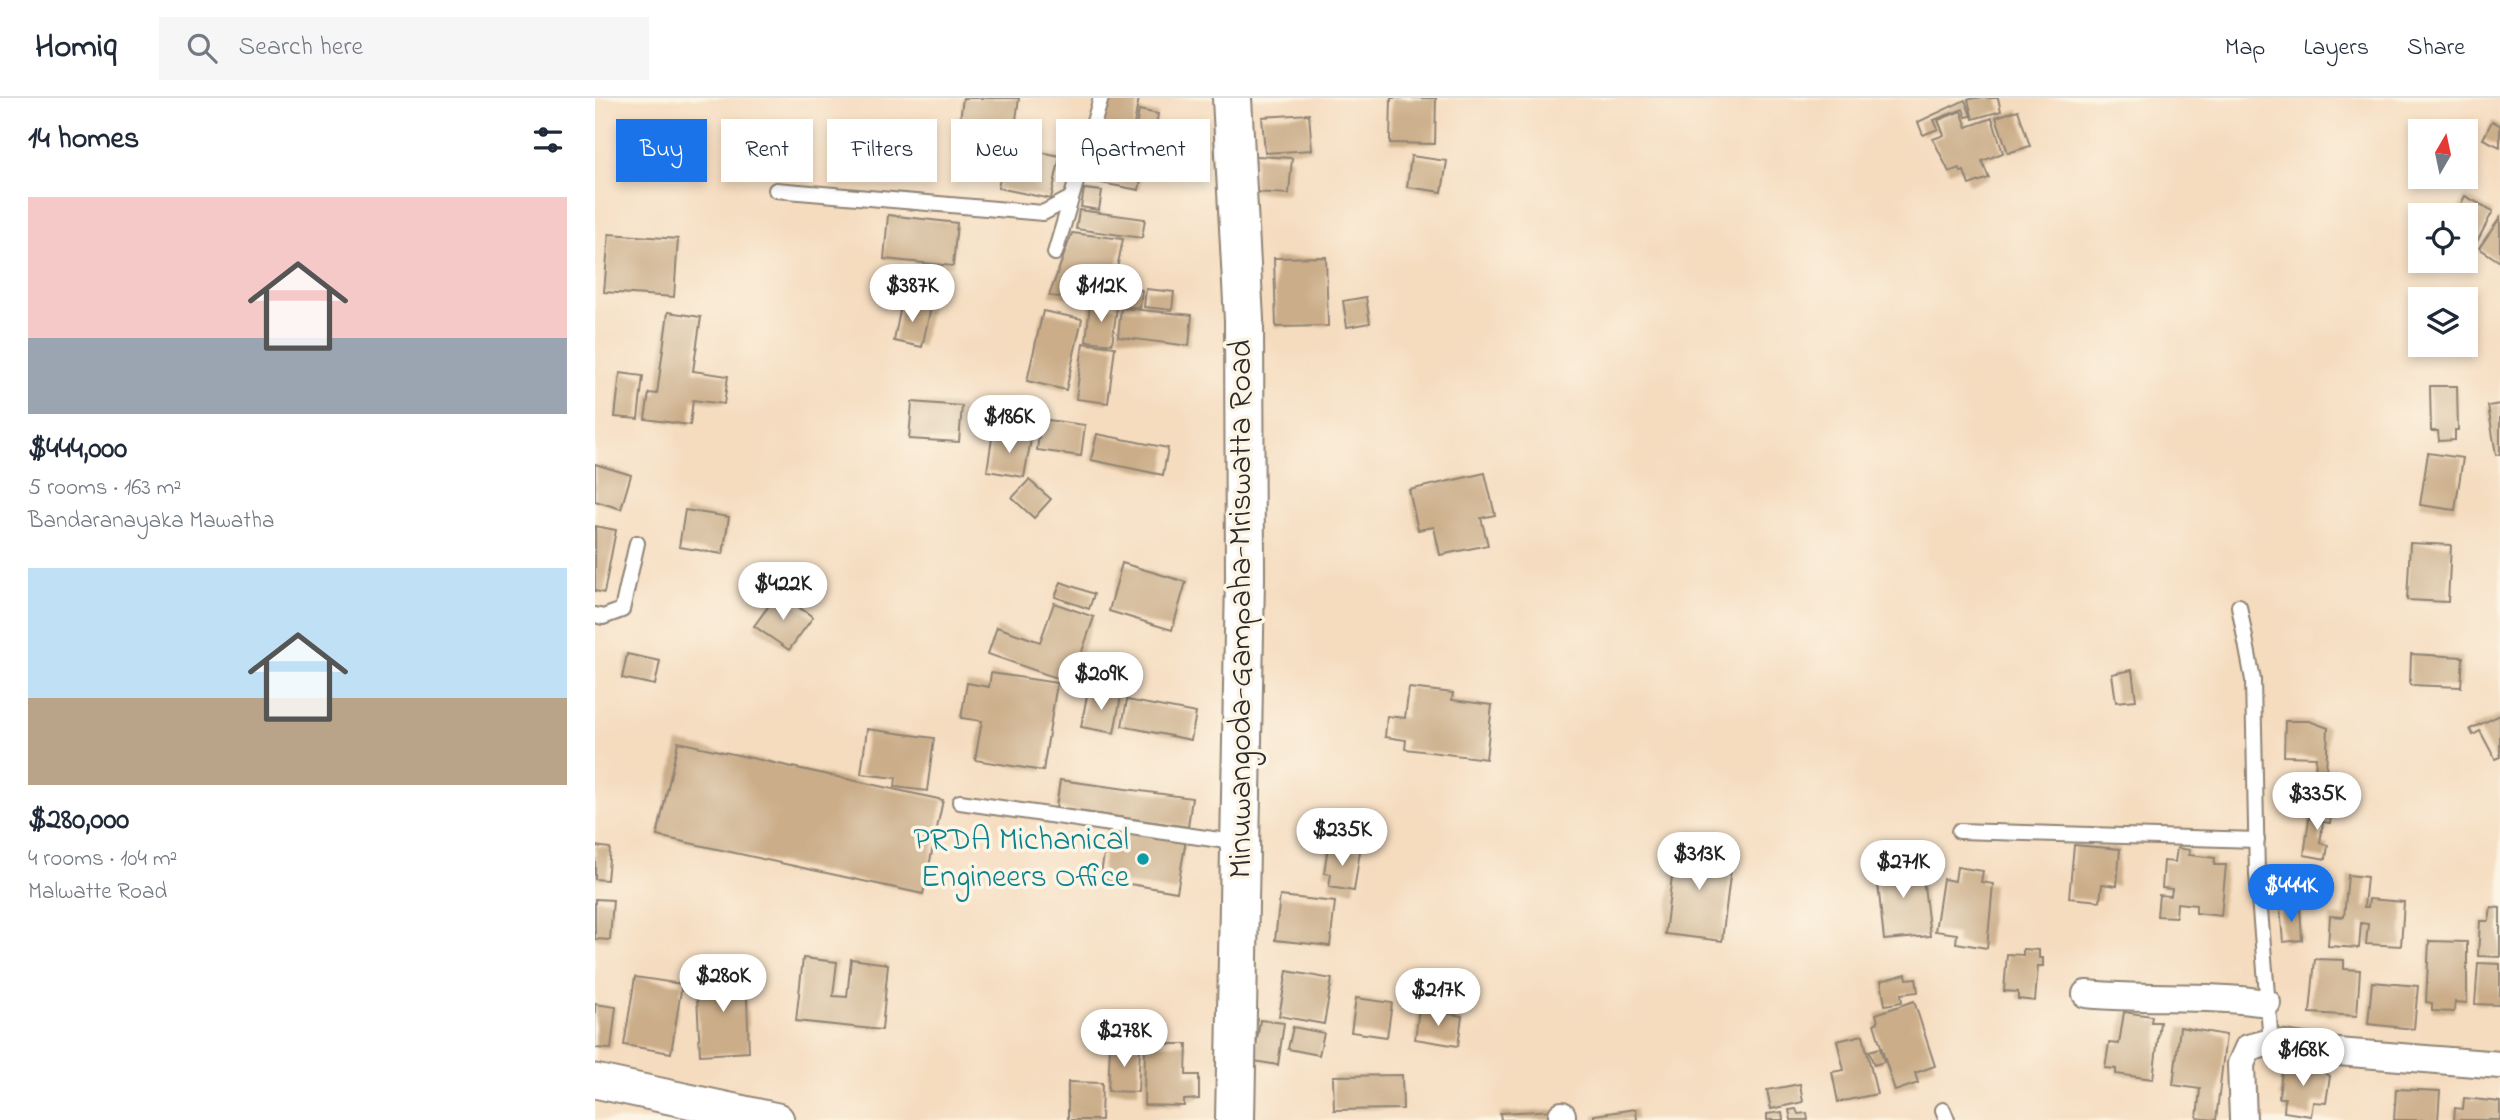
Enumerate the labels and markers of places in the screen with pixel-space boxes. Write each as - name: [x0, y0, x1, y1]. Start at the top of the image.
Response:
- pin: $387K: [863, 264, 961, 324]
- pin: $112K: [1052, 264, 1150, 324]
- pin: $186K: [960, 396, 1058, 455]
- pin: $422K: [734, 562, 832, 622]
- pin: $209K: [1052, 652, 1150, 712]
- pin: $335K: [2268, 772, 2366, 832]
- pin: $235K: [1293, 808, 1391, 868]
- place label: PRDA Michanical Engineers Office: [913, 818, 1130, 902]
- pin: $313K: [1650, 832, 1748, 892]
- pin: $271K: [1854, 840, 1952, 900]
- marker: PRDA Michanical Engineers Office: [1135, 851, 1151, 867]
- pin: $444K: [2242, 864, 2340, 924]
- pin: $280K: [674, 954, 772, 1014]
- pin: $217K: [1389, 968, 1487, 1028]
- pin: $278K: [1075, 1010, 1173, 1069]
- pin: $168K: [2254, 1028, 2352, 1088]

